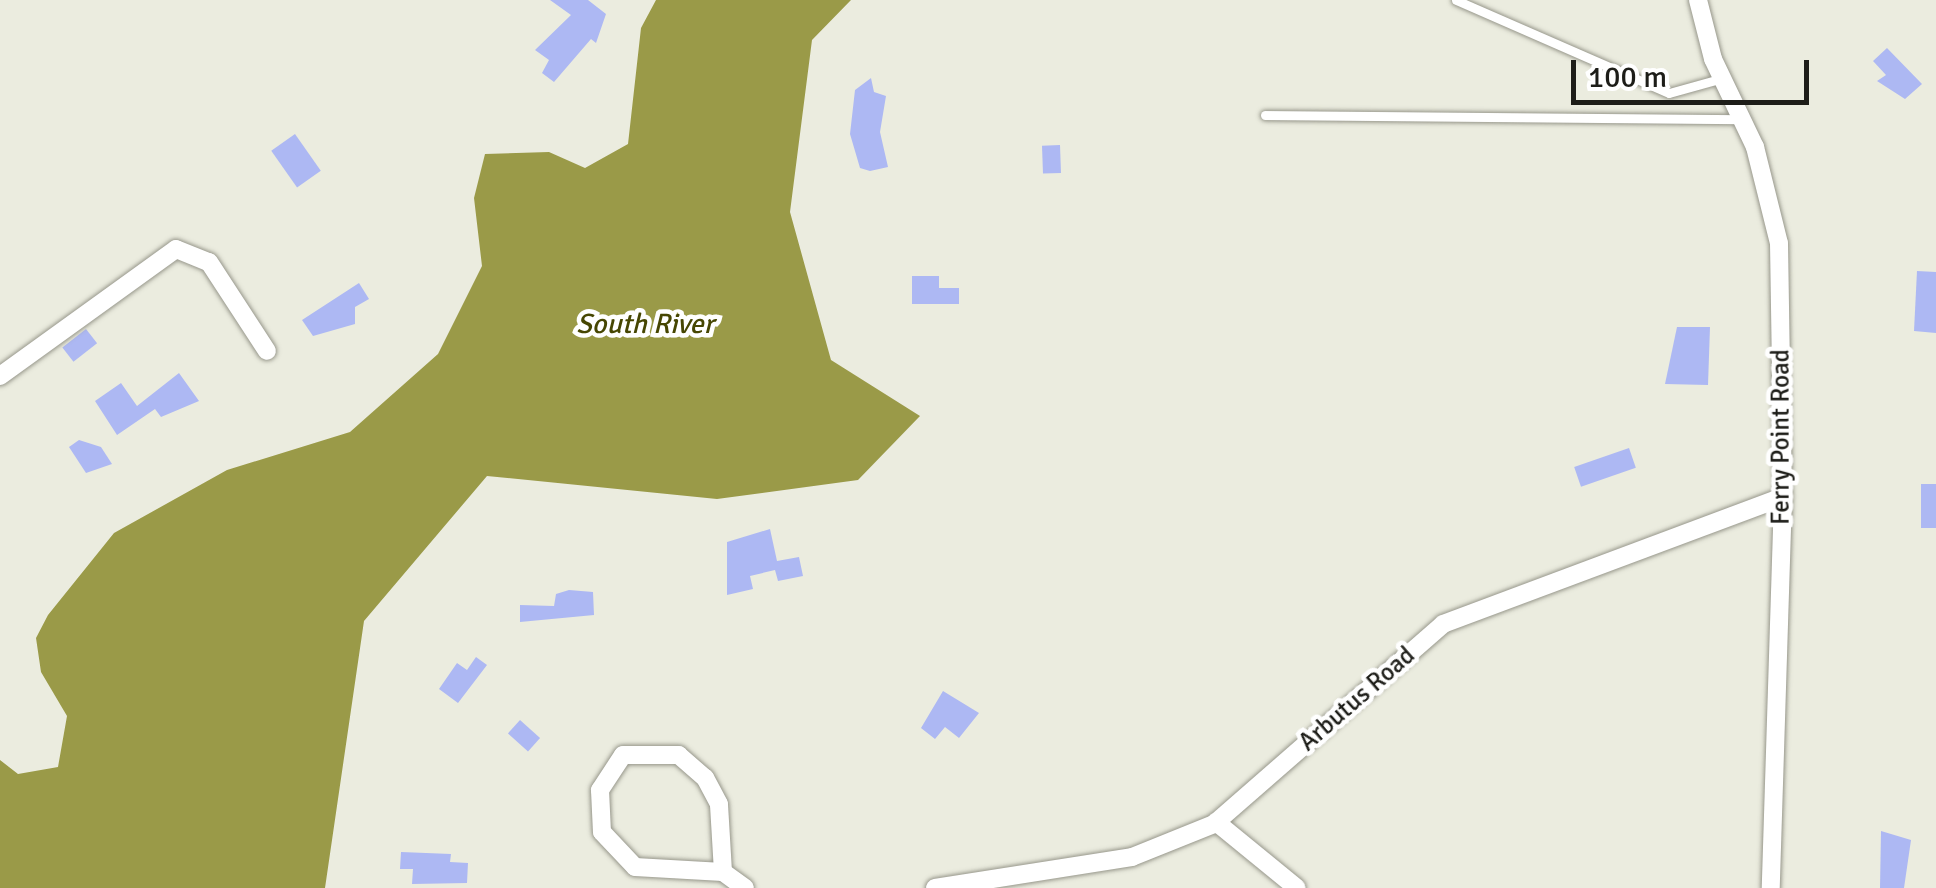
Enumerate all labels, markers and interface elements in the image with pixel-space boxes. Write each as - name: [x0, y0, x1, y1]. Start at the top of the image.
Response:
- scale bar: [1576, 40, 1814, 102]
- text: 100 m: [1588, 59, 1667, 96]
- water label: South River: [576, 307, 714, 341]
- street label: Ferry Point Road: [1766, 349, 1796, 525]
- street label: Arbutus Road: [1293, 641, 1421, 757]

